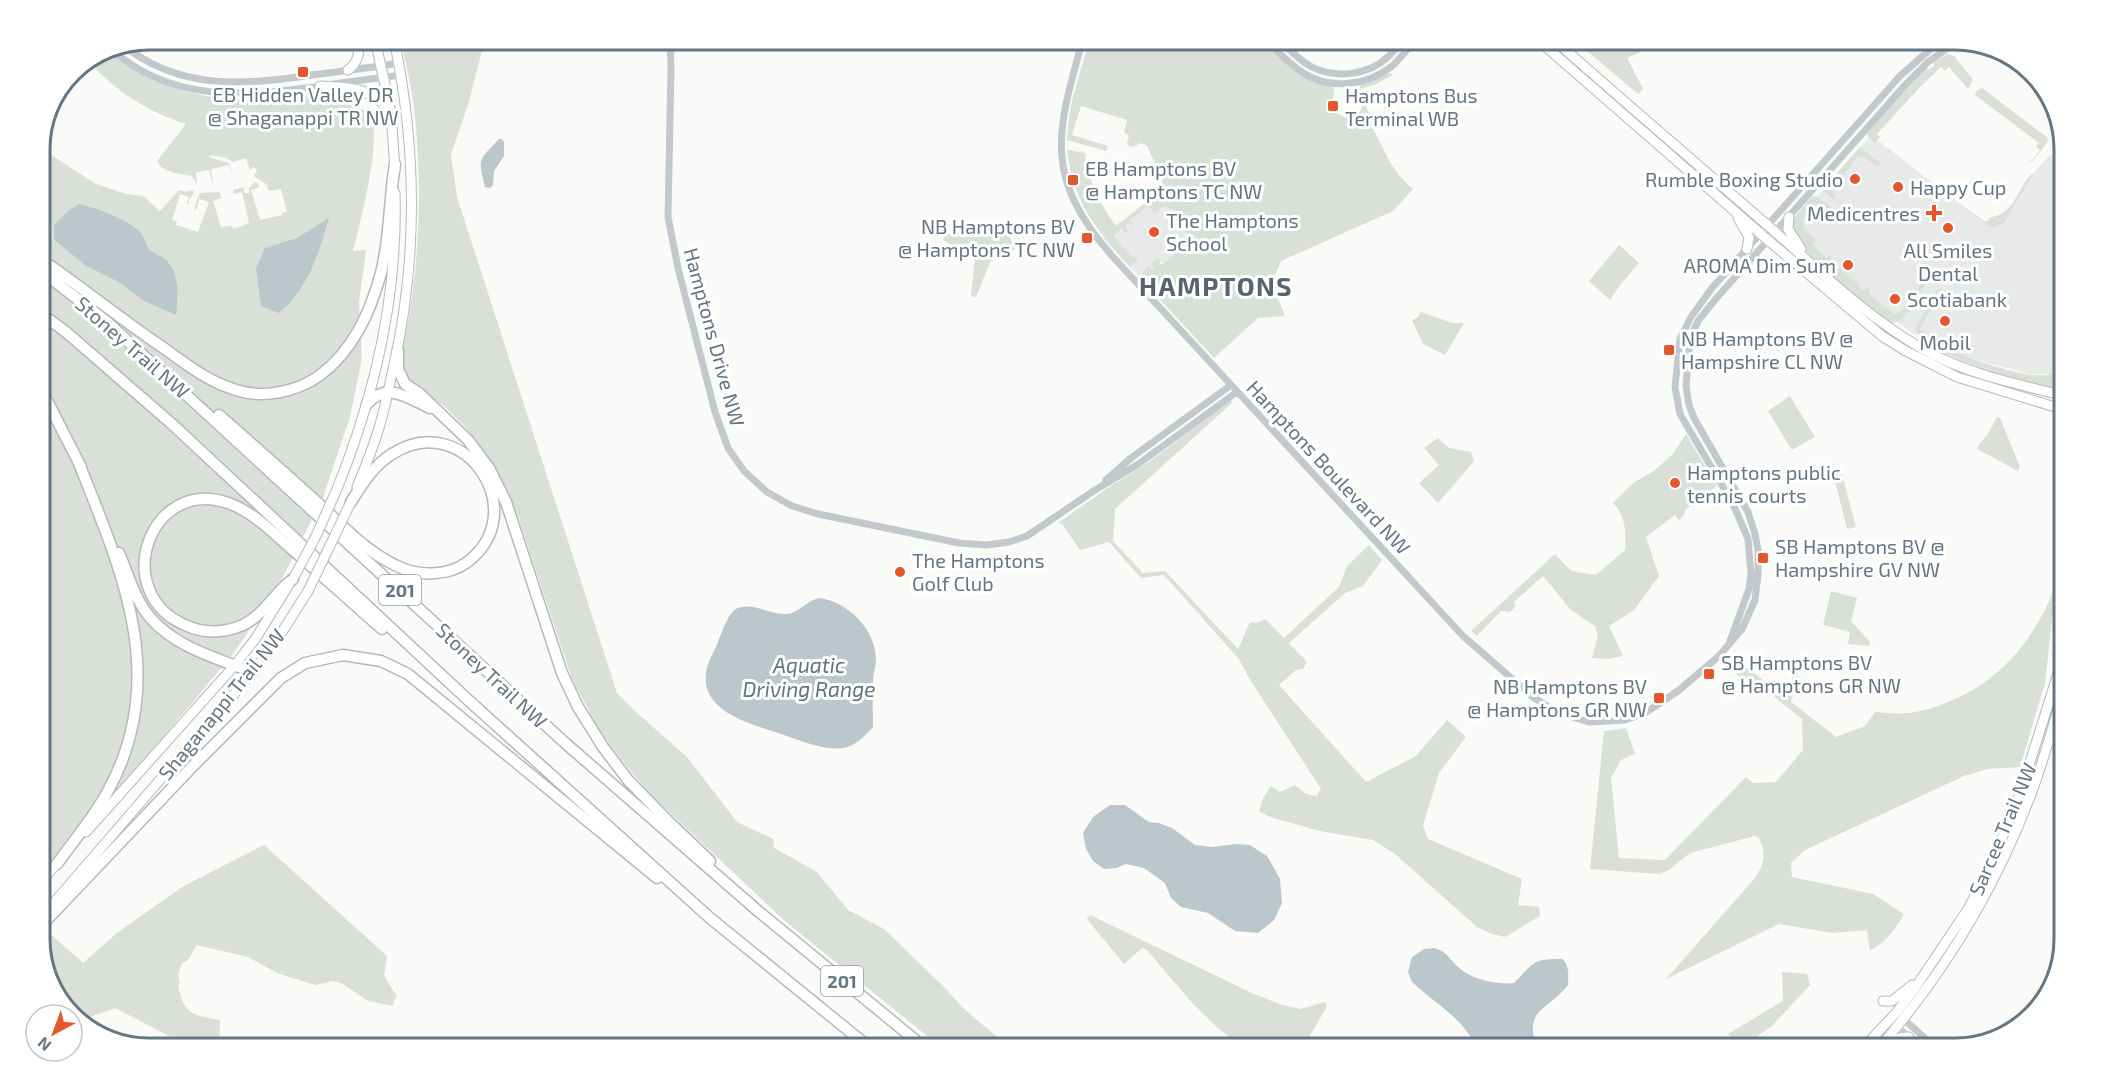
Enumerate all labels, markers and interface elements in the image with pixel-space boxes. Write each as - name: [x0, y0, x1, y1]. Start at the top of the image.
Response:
- marker: EB Hidden Valley DR @ Shaganappi TR NW: [296, 65, 310, 79]
- place label: EB Hidden Valley DR @ Shaganappi TR NW: [208, 82, 399, 129]
- place label: Hamptons Bus Terminal WB: [1345, 83, 1478, 130]
- marker: Hamptons Bus Terminal WB: [1326, 99, 1340, 113]
- place label: EB Hamptons BV @ Hamptons TC NW: [1085, 156, 1262, 203]
- place label: Rumble Boxing Studio: [1645, 167, 1843, 191]
- marker: Rumble Boxing Studio: [1848, 172, 1862, 186]
- marker: EB Hamptons BV @ Hamptons TC NW: [1066, 173, 1080, 187]
- place label: Happy Cup: [1910, 175, 2006, 199]
- marker: Happy Cup: [1891, 180, 1905, 194]
- place label: Medicentres: [1807, 201, 1920, 225]
- marker: Medicentres: [1925, 204, 1943, 222]
- place label: The Hamptons School: [1166, 208, 1299, 255]
- place label: NB Hamptons BV @ Hamptons TC NW: [898, 214, 1075, 261]
- marker: All Smiles Dental: [1941, 221, 1955, 235]
- marker: The Hamptons School: [1147, 225, 1161, 239]
- marker: NB Hamptons BV @ Hamptons TC NW: [1080, 231, 1094, 245]
- place label: All Smiles Dental: [1904, 238, 1992, 285]
- street label: Hamptons Drive NW: [680, 245, 750, 429]
- place label: AROMA Dim Sum: [1684, 253, 1836, 277]
- marker: AROMA Dim Sum: [1841, 258, 1855, 272]
- district label: HAMPTONS: [1139, 270, 1293, 301]
- place label: Scotiabank: [1907, 287, 2007, 311]
- street label: Stoney Trail NW: [71, 291, 195, 403]
- marker: Scotiabank: [1888, 292, 1902, 306]
- marker: Mobil: [1938, 314, 1952, 328]
- place label: NB Hamptons BV @ Hampshire CL NW: [1681, 326, 1853, 373]
- place label: Mobil: [1919, 330, 1971, 354]
- marker: NB Hamptons BV @ Hampshire CL NW: [1662, 343, 1676, 357]
- street label: Hamptons Boulevard NW: [1242, 375, 1416, 559]
- place label: Hamptons public tennis courts: [1687, 460, 1841, 507]
- marker: Hamptons public tennis courts: [1668, 476, 1682, 490]
- place label: SB Hamptons BV @ Hampshire GV NW: [1775, 534, 1945, 581]
- place label: The Hamptons Golf Club: [912, 548, 1045, 595]
- marker: SB Hamptons BV @ Hampshire GV NW: [1756, 551, 1770, 565]
- marker: The Hamptons Golf Club: [893, 565, 907, 579]
- road number: 201: [379, 575, 421, 605]
- street label: Stoney Trail NW: [431, 617, 553, 733]
- street label: Shaganappi Trail NW: [153, 624, 289, 784]
- place label: SB Hamptons BV @ Hamptons GR NW: [1721, 650, 1901, 697]
- water label: Aquatic Driving Range: [742, 652, 876, 701]
- marker: SB Hamptons BV @ Hamptons GR NW: [1702, 667, 1716, 681]
- place label: NB Hamptons BV @ Hamptons GR NW: [1467, 674, 1647, 721]
- marker: NB Hamptons BV @ Hamptons GR NW: [1652, 691, 1666, 705]
- street label: Sarcee Trail NW: [1963, 759, 2041, 899]
- road number: 201: [821, 966, 863, 996]
- north arrow: [24, 1003, 84, 1063]
- text: N: [33, 1034, 54, 1056]

